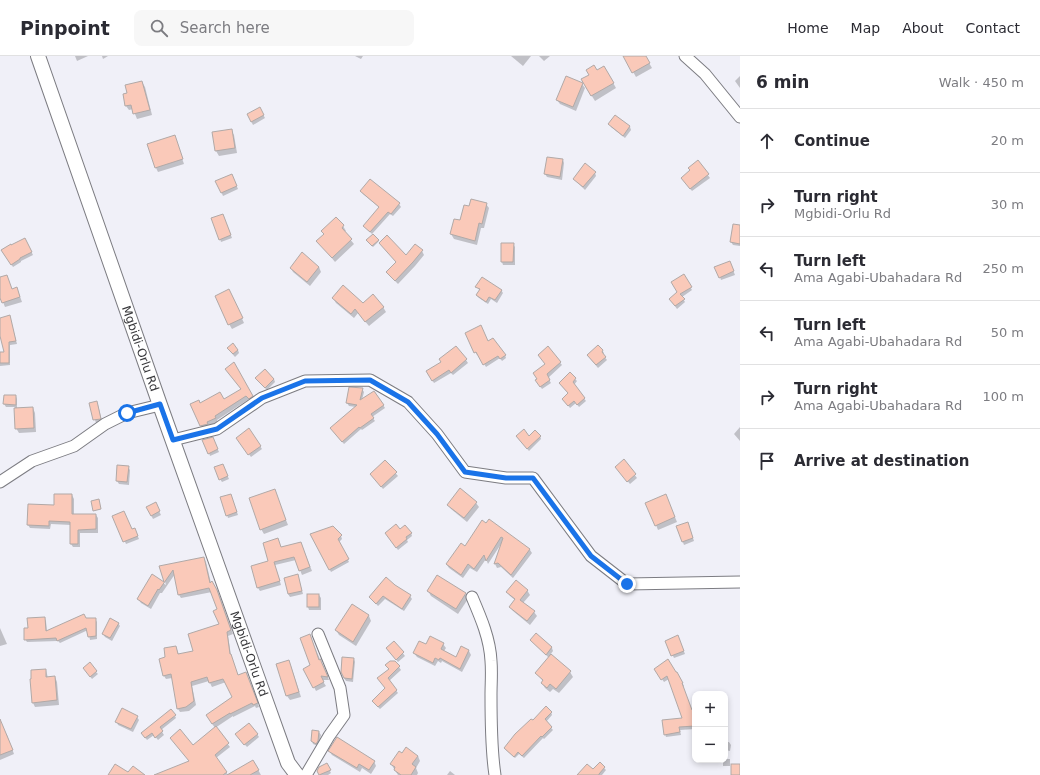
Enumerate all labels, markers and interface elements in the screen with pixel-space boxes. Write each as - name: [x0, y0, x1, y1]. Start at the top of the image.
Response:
- search box: [134, 10, 414, 46]
- text: Pinpoint: [20, 17, 110, 39]
- icon: search: [148, 17, 170, 39]
- text: Search here: [180, 19, 270, 37]
- text: Home: [787, 20, 829, 36]
- text: Map: [851, 20, 880, 36]
- text: About: [902, 20, 944, 36]
- text: Contact: [966, 20, 1020, 36]
- text: 6 min: [756, 72, 809, 92]
- text: Walk · 450 m: [939, 75, 1024, 90]
- icon: ahead: [756, 130, 778, 152]
- text: Continue: [794, 132, 870, 150]
- text: 20 m: [991, 133, 1024, 148]
- text: Turn right: [794, 188, 878, 206]
- icon: right: [756, 194, 778, 216]
- text: 30 m: [991, 197, 1024, 212]
- text: Mgbidi-Orlu Rd: [794, 206, 891, 221]
- text: Turn left: [794, 252, 866, 270]
- icon: left: [756, 258, 778, 280]
- text: 250 m: [982, 261, 1024, 276]
- text: Ama Agabi-Ubahadara Rd: [794, 270, 962, 285]
- street label: Mgbidi-Orlu Rd: [119, 304, 162, 393]
- text: Turn left: [794, 316, 866, 334]
- icon: left: [756, 322, 778, 344]
- text: 50 m: [991, 325, 1024, 340]
- text: Ama Agabi-Ubahadara Rd: [794, 334, 962, 349]
- text: Turn right: [794, 380, 878, 398]
- icon: right: [756, 386, 778, 408]
- text: 100 m: [982, 389, 1024, 404]
- text: Ama Agabi-Ubahadara Rd: [794, 398, 962, 413]
- route start: [118, 404, 136, 422]
- icon: arrive: [756, 450, 778, 472]
- text: Arrive at destination: [794, 452, 969, 470]
- route end: [618, 575, 636, 593]
- street label: Mgbidi-Orlu Rd: [227, 609, 271, 698]
- map controls: [692, 691, 728, 763]
- button: +: [692, 691, 728, 727]
- button: −: [692, 727, 728, 763]

